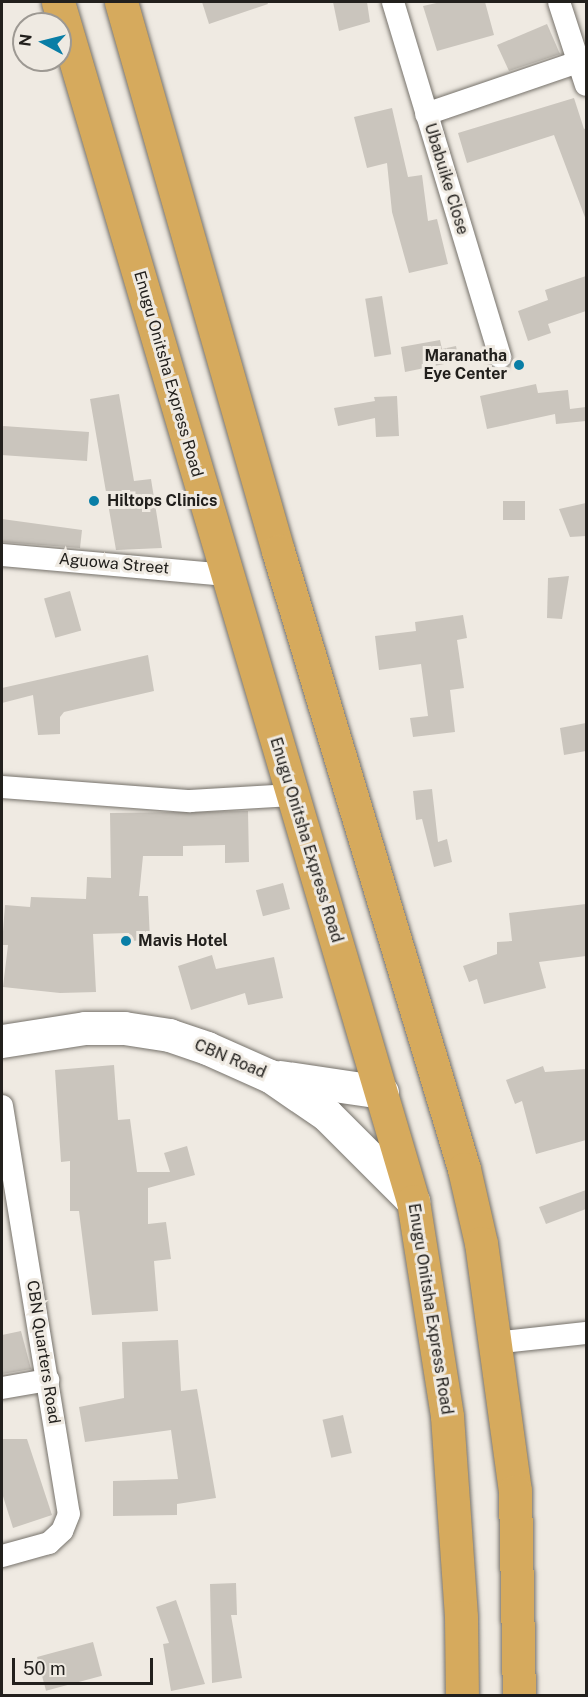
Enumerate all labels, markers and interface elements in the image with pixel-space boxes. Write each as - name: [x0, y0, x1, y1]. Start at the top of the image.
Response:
- north arrow: [12, 12, 72, 72]
- text: N: [15, 33, 36, 47]
- street label: Ubabuike Close: [420, 121, 472, 237]
- street label: Enugu Onitsha Express Road: [129, 269, 207, 479]
- place label: Maranatha Eye Center: [423, 346, 507, 384]
- marker: Maranatha Eye Center: [512, 358, 526, 372]
- place label: Hiltops Clinics: [107, 491, 218, 511]
- marker: Hiltops Clinics: [85, 492, 103, 510]
- street label: Aguowa Street: [58, 550, 170, 578]
- street label: Enugu Onitsha Express Road: [266, 735, 346, 945]
- place label: Mavis Hotel: [138, 931, 228, 951]
- marker: Mavis Hotel: [119, 934, 133, 948]
- street label: CBN Road: [191, 1035, 269, 1083]
- street label: Enugu Onitsha Express Road: [404, 1202, 456, 1416]
- street label: CBN Quarters Road: [22, 1279, 64, 1425]
- scale bar: [15, 1646, 156, 1684]
- text: 50 m: [23, 1658, 66, 1679]

